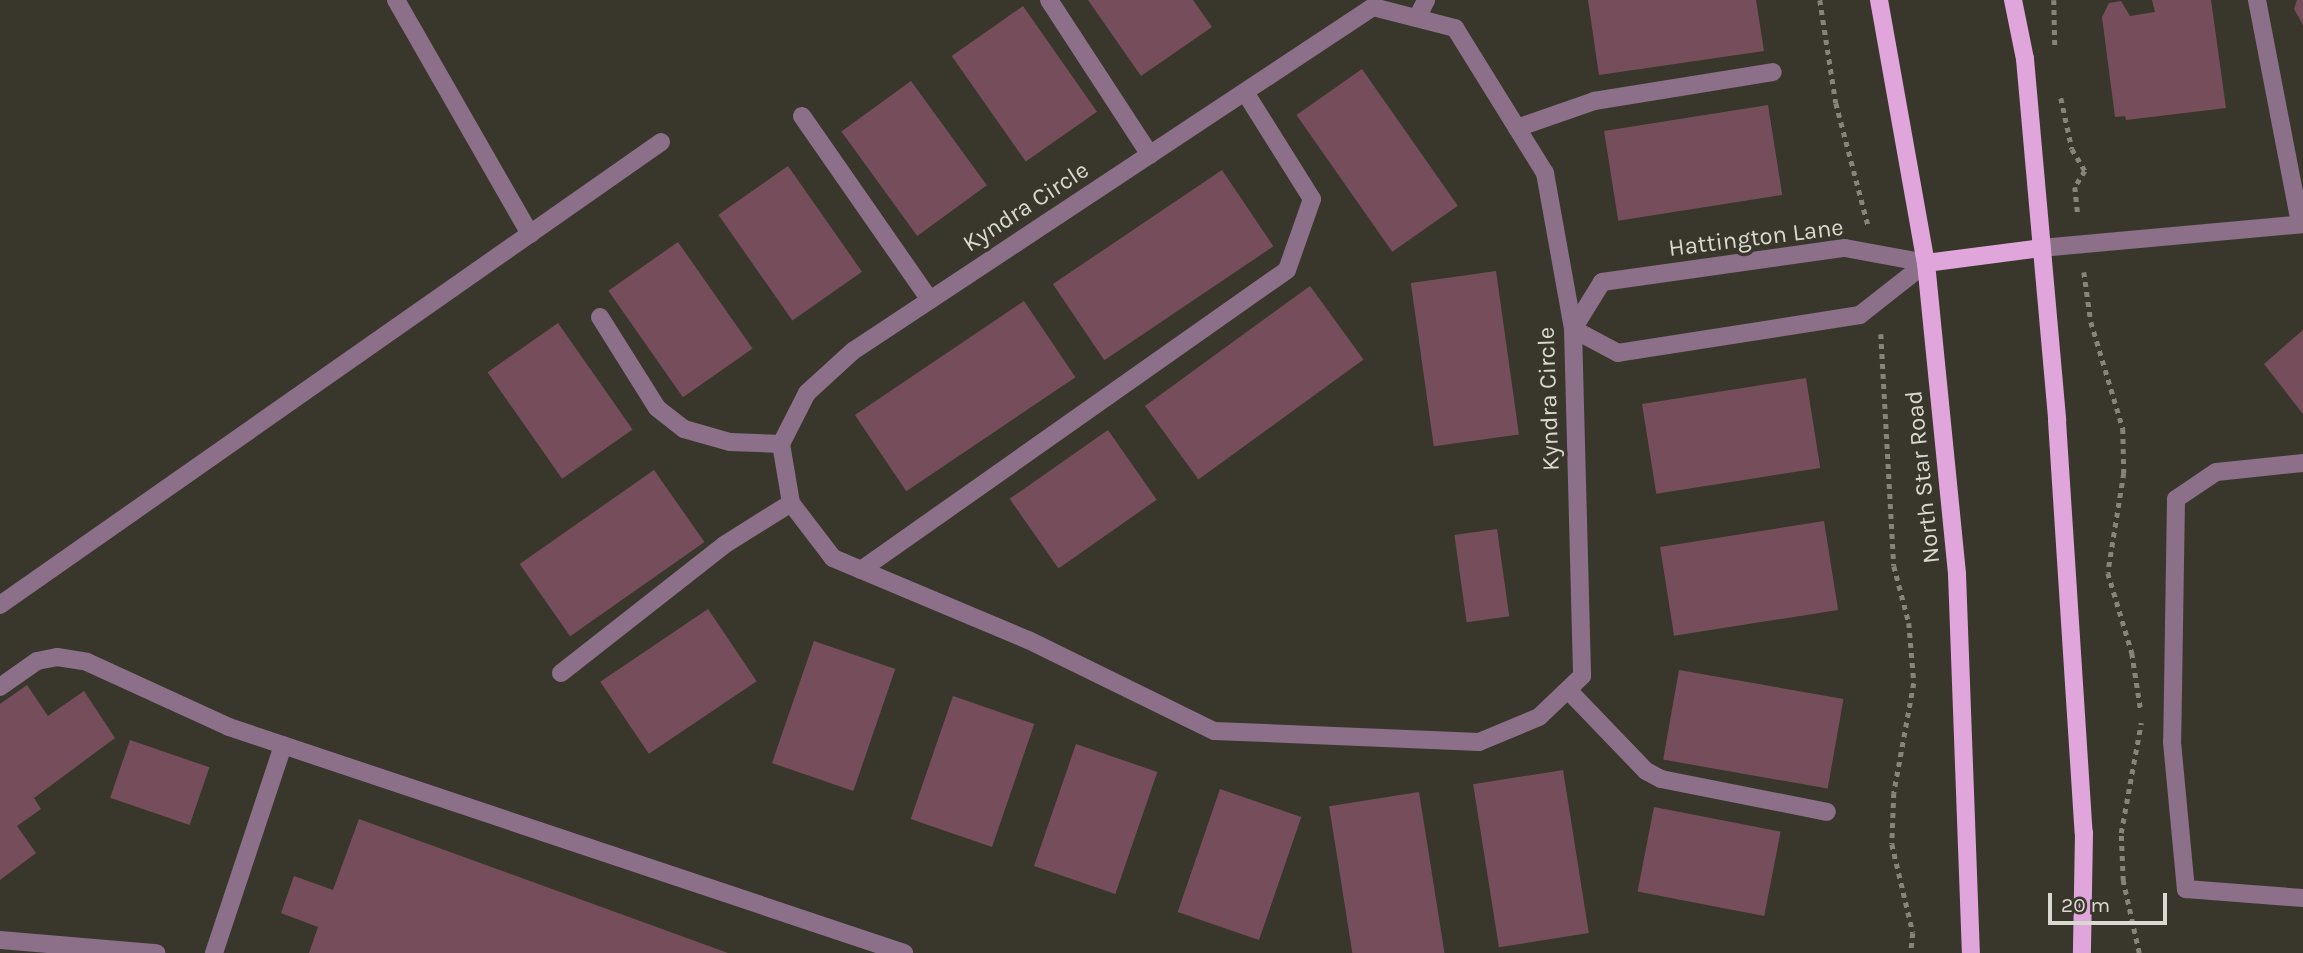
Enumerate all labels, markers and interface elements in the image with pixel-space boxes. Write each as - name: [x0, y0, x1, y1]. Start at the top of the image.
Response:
- street label: Kyndra Circle: [958, 156, 1094, 258]
- street label: Hattington Lane: [1667, 213, 1845, 263]
- street label: Kyndra Circle: [1532, 327, 1566, 471]
- street label: North Star Road: [1900, 389, 1946, 565]
- scale bar: [2051, 880, 2170, 924]
- text: 20 m: [2061, 893, 2110, 917]

